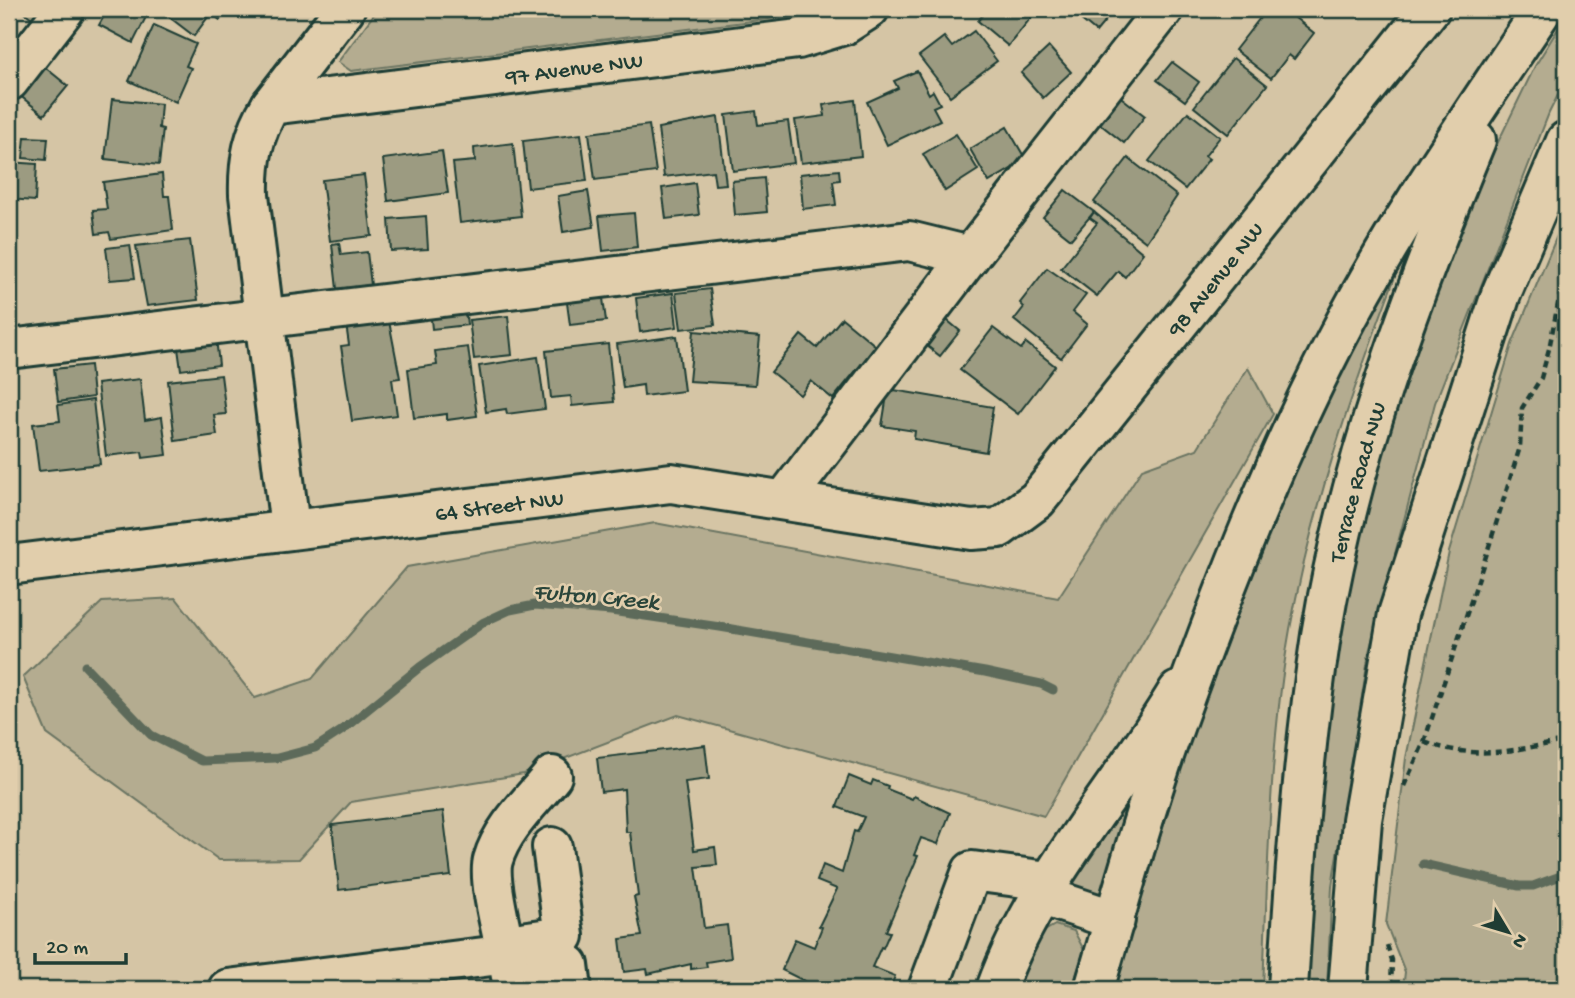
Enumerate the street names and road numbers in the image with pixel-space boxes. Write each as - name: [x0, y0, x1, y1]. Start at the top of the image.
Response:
- street label: 97 Avenue NW: [503, 49, 645, 93]
- street label: 98 Avenue NW: [1163, 218, 1271, 344]
- street label: Terrace Road NW: [1325, 399, 1394, 567]
- street label: 64 Street NW: [434, 486, 566, 529]

